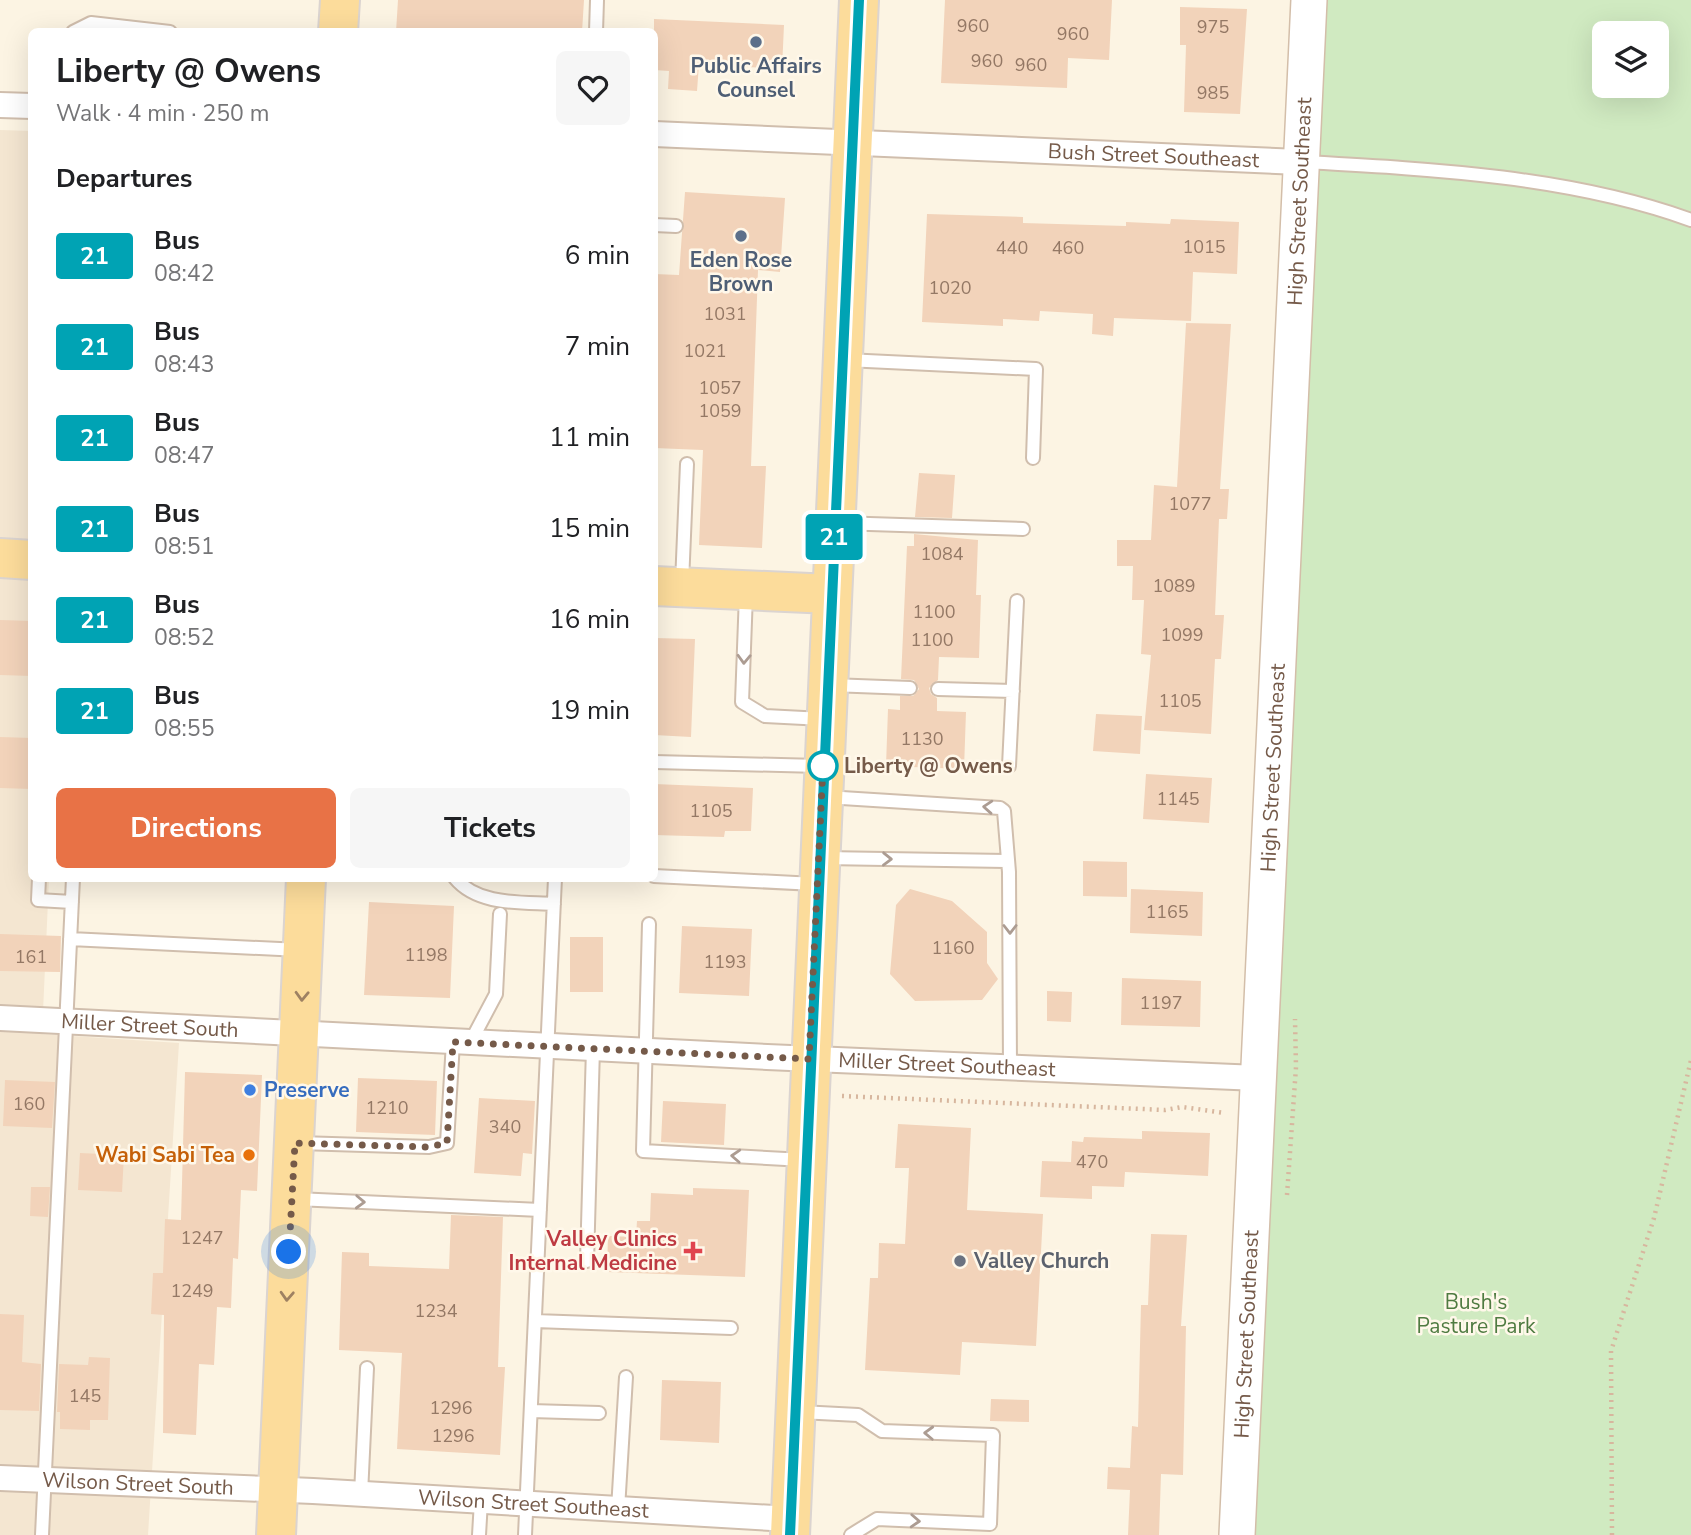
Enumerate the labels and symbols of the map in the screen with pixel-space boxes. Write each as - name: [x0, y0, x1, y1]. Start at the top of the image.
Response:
- house number: 960: [957, 14, 989, 38]
- house number: 975: [1197, 15, 1229, 39]
- house number: 960: [1057, 22, 1089, 46]
- marker: Public Affairs Counsel: [748, 34, 764, 50]
- house number: 960: [971, 49, 1003, 73]
- place label: Public Affairs Counsel: [690, 52, 822, 104]
- house number: 960: [1015, 53, 1047, 77]
- house number: 985: [1197, 81, 1229, 105]
- street label: High Street Southeast: [1281, 96, 1318, 306]
- street label: Bush Street Southeast: [1047, 137, 1260, 174]
- marker: Eden Rose Brown: [733, 228, 749, 244]
- house number: 1015: [1182, 235, 1226, 259]
- house number: 440: [996, 236, 1028, 260]
- house number: 460: [1052, 236, 1084, 260]
- place label: Eden Rose Brown: [690, 246, 792, 298]
- house number: 1020: [928, 276, 972, 300]
- house number: 1031: [703, 302, 747, 326]
- house number: 1021: [683, 339, 727, 363]
- house number: 1057: [698, 376, 742, 400]
- house number: 1059: [698, 399, 742, 423]
- house number: 1077: [1168, 492, 1212, 516]
- line badge: 21: [802, 514, 866, 560]
- house number: 1084: [920, 542, 964, 566]
- house number: 1089: [1152, 574, 1196, 598]
- house number: 1100: [912, 600, 956, 624]
- house number: 1099: [1160, 623, 1204, 647]
- house number: 1100: [910, 628, 954, 652]
- one-way arrow: [736, 653, 751, 664]
- street label: High Street Southeast: [1254, 662, 1292, 873]
- house number: 1105: [1158, 689, 1202, 713]
- house number: 1130: [900, 727, 944, 751]
- marker: Liberty @ Owens: [808, 751, 838, 781]
- place label: Liberty @ Owens: [844, 752, 1013, 780]
- house number: 1145: [1156, 787, 1200, 811]
- house number: 1105: [689, 799, 733, 823]
- one-way arrow: [982, 800, 993, 815]
- one-way arrow: [882, 851, 893, 866]
- house number: 1165: [1145, 900, 1189, 924]
- one-way arrow: [1002, 924, 1018, 935]
- house number: 1160: [931, 936, 975, 960]
- house number: 1198: [404, 943, 448, 967]
- house number: 161: [15, 945, 47, 969]
- house number: 1193: [703, 950, 747, 974]
- one-way arrow: [294, 990, 309, 1001]
- house number: 1197: [1139, 991, 1183, 1015]
- street label: Miller Street South: [60, 1007, 239, 1044]
- street label: Miller Street Southeast: [838, 1046, 1057, 1083]
- place label: Preserve: [264, 1076, 350, 1104]
- marker: Preserve: [242, 1082, 258, 1098]
- house number: 160: [13, 1092, 45, 1116]
- house number: 1210: [365, 1096, 409, 1120]
- house number: 340: [489, 1115, 521, 1139]
- place label: Wabi Sabi Tea: [95, 1141, 235, 1169]
- marker: Wabi Sabi Tea: [241, 1147, 257, 1163]
- one-way arrow: [731, 1149, 742, 1164]
- house number: 470: [1076, 1150, 1108, 1174]
- one-way arrow: [355, 1195, 366, 1210]
- place label: Valley Clinics Internal Medicine: [509, 1225, 677, 1277]
- house number: 1247: [180, 1226, 224, 1250]
- street label: High Street Southeast: [1228, 1229, 1265, 1439]
- your location: [271, 1234, 306, 1269]
- marker: Valley Clinics Internal Medicine: [683, 1241, 703, 1261]
- place label: Valley Church: [973, 1247, 1109, 1275]
- marker: Valley Church: [952, 1253, 968, 1269]
- house number: 1249: [170, 1279, 214, 1303]
- park label: Bush's Pasture Park: [1417, 1288, 1536, 1340]
- one-way arrow: [280, 1291, 295, 1302]
- house number: 1234: [414, 1299, 458, 1323]
- house number: 145: [69, 1384, 101, 1408]
- house number: 1296: [429, 1396, 473, 1420]
- house number: 1296: [431, 1424, 475, 1448]
- one-way arrow: [924, 1425, 935, 1440]
- street label: Wilson Street South: [42, 1466, 234, 1502]
- street label: Wilson Street Southeast: [417, 1483, 650, 1525]
- one-way arrow: [910, 1513, 921, 1528]

